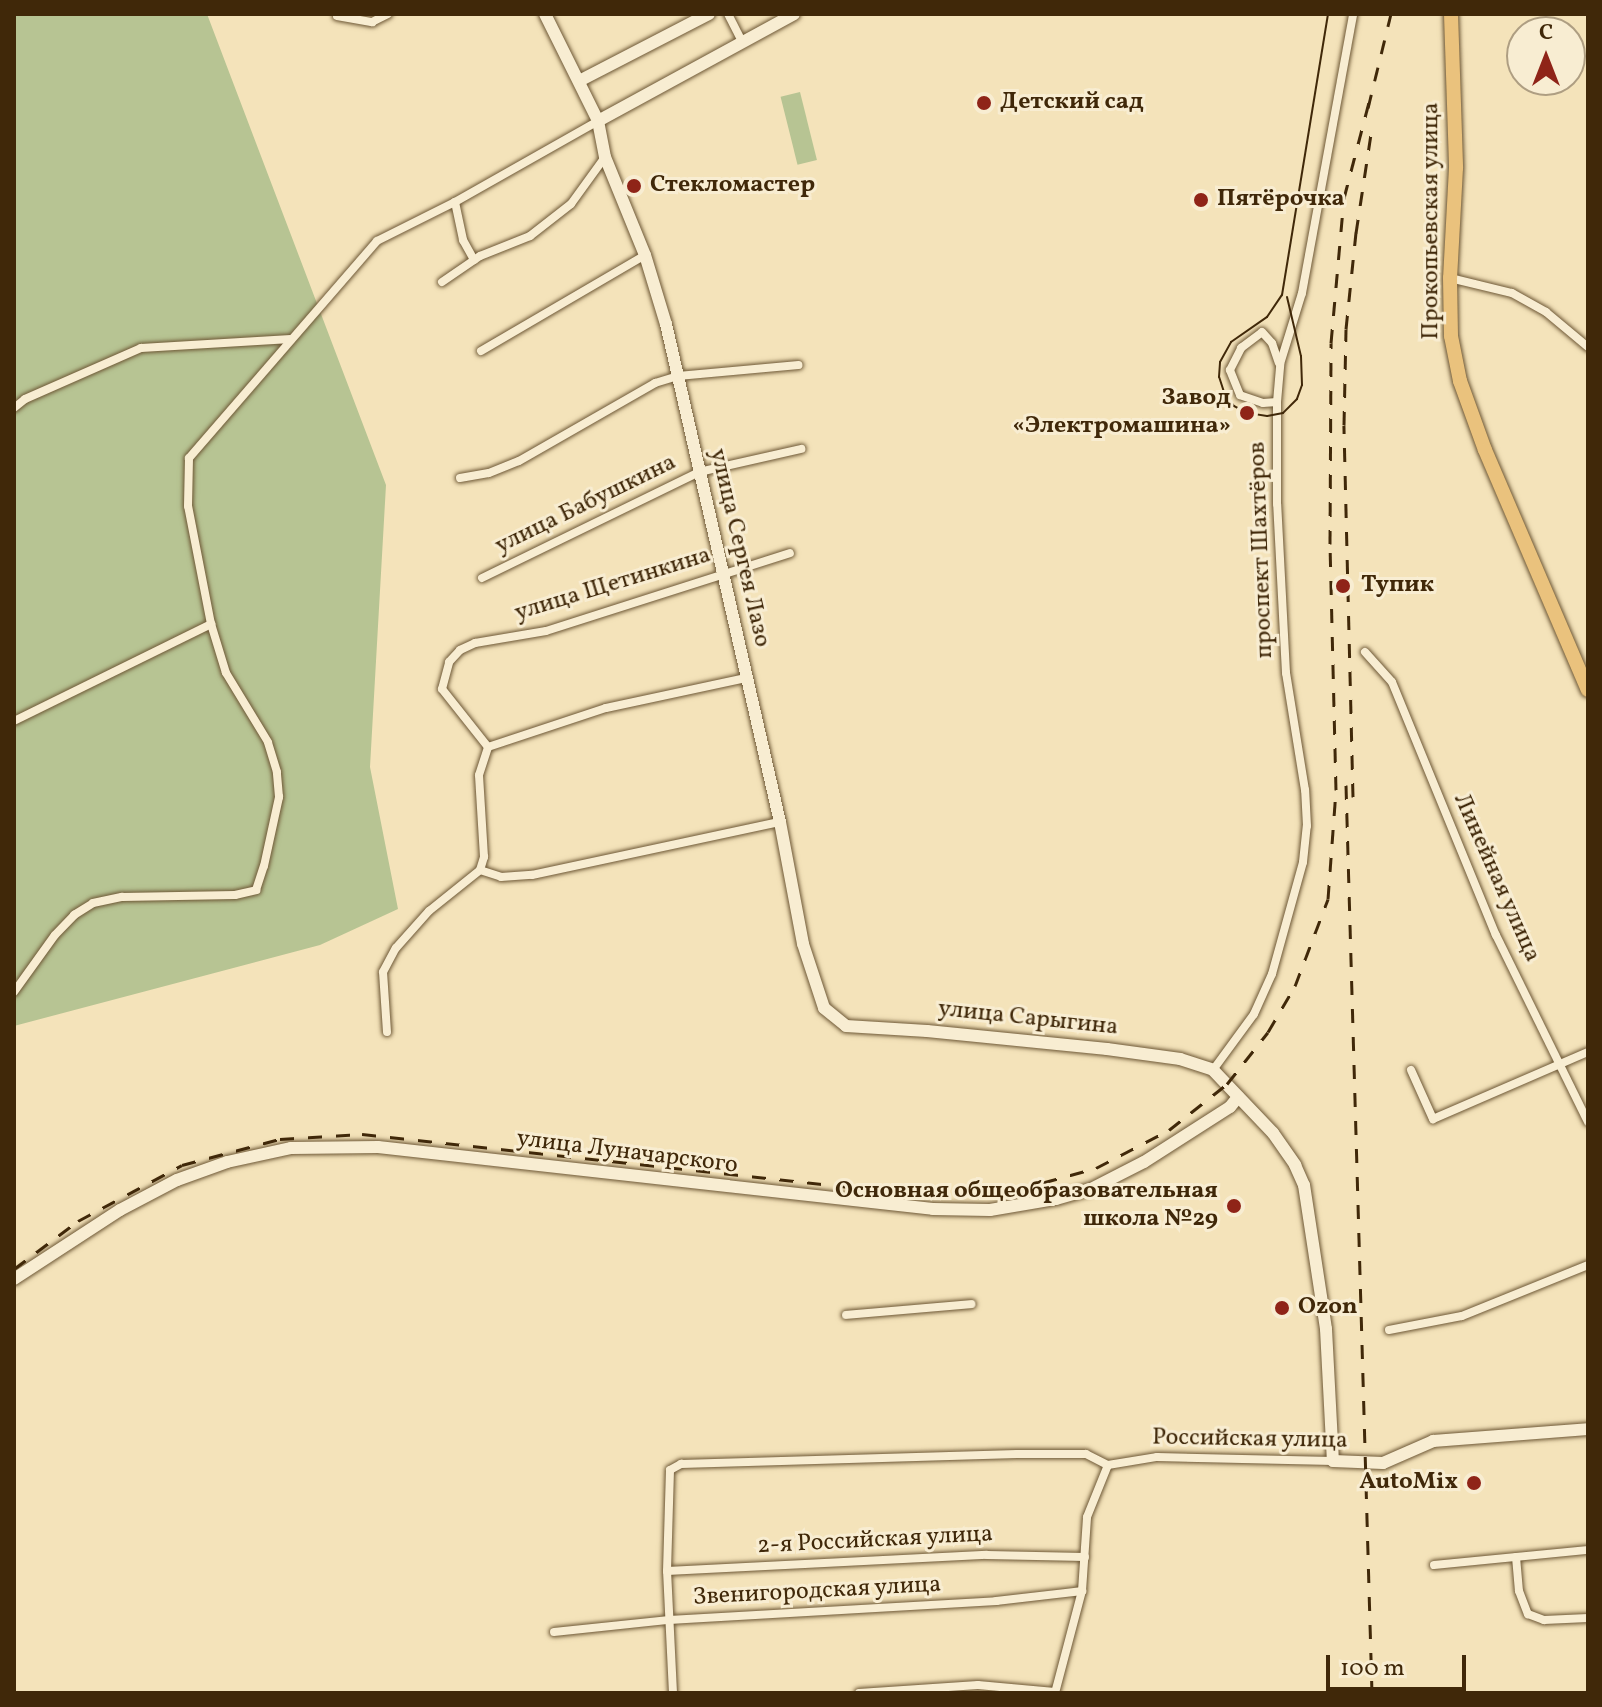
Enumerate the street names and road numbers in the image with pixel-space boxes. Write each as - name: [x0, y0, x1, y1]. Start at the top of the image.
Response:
- street label: Прокопьевская улица: [1418, 102, 1446, 340]
- street label: проспект Шахтёров: [1244, 441, 1280, 659]
- street label: улица Сергея Лазо: [702, 446, 776, 650]
- street label: улица Бабушкина: [491, 449, 681, 561]
- street label: улица Щетинкина: [511, 541, 715, 629]
- street label: Линейная улица: [1446, 789, 1546, 967]
- street label: улица Сарыгина: [937, 995, 1119, 1043]
- street label: улица Луначарского: [515, 1125, 739, 1181]
- street label: Российская улица: [1152, 1424, 1348, 1456]
- street label: 2-я Российская улица: [756, 1520, 994, 1562]
- street label: Звенигородская улица: [692, 1571, 942, 1613]

